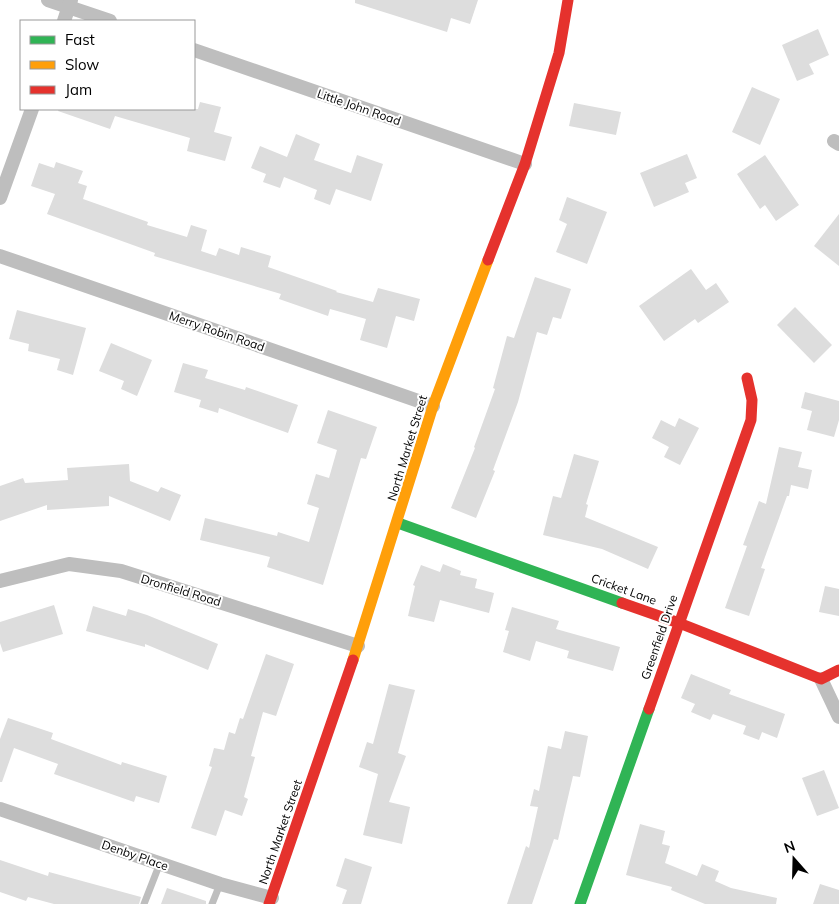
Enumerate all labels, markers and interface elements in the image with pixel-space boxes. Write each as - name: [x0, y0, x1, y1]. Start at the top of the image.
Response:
- legend: [20, 20, 195, 110]
- text: Fast: [65, 30, 95, 49]
- text: Slow: [65, 55, 99, 74]
- text: Jam: [65, 80, 92, 99]
- street label: Little John Road: [315, 86, 403, 128]
- street label: Merry Robin Road: [167, 308, 267, 354]
- street label: North Market Street: [384, 393, 430, 503]
- street label: Cricket Lane: [589, 570, 659, 608]
- street label: Dronfield Road: [139, 571, 223, 609]
- street label: Greenfield Drive: [637, 593, 681, 681]
- street label: North Market Street: [255, 778, 305, 886]
- north arrow: [769, 834, 819, 884]
- street label: Denby Place: [100, 837, 170, 873]
- text: N: [782, 837, 798, 857]

